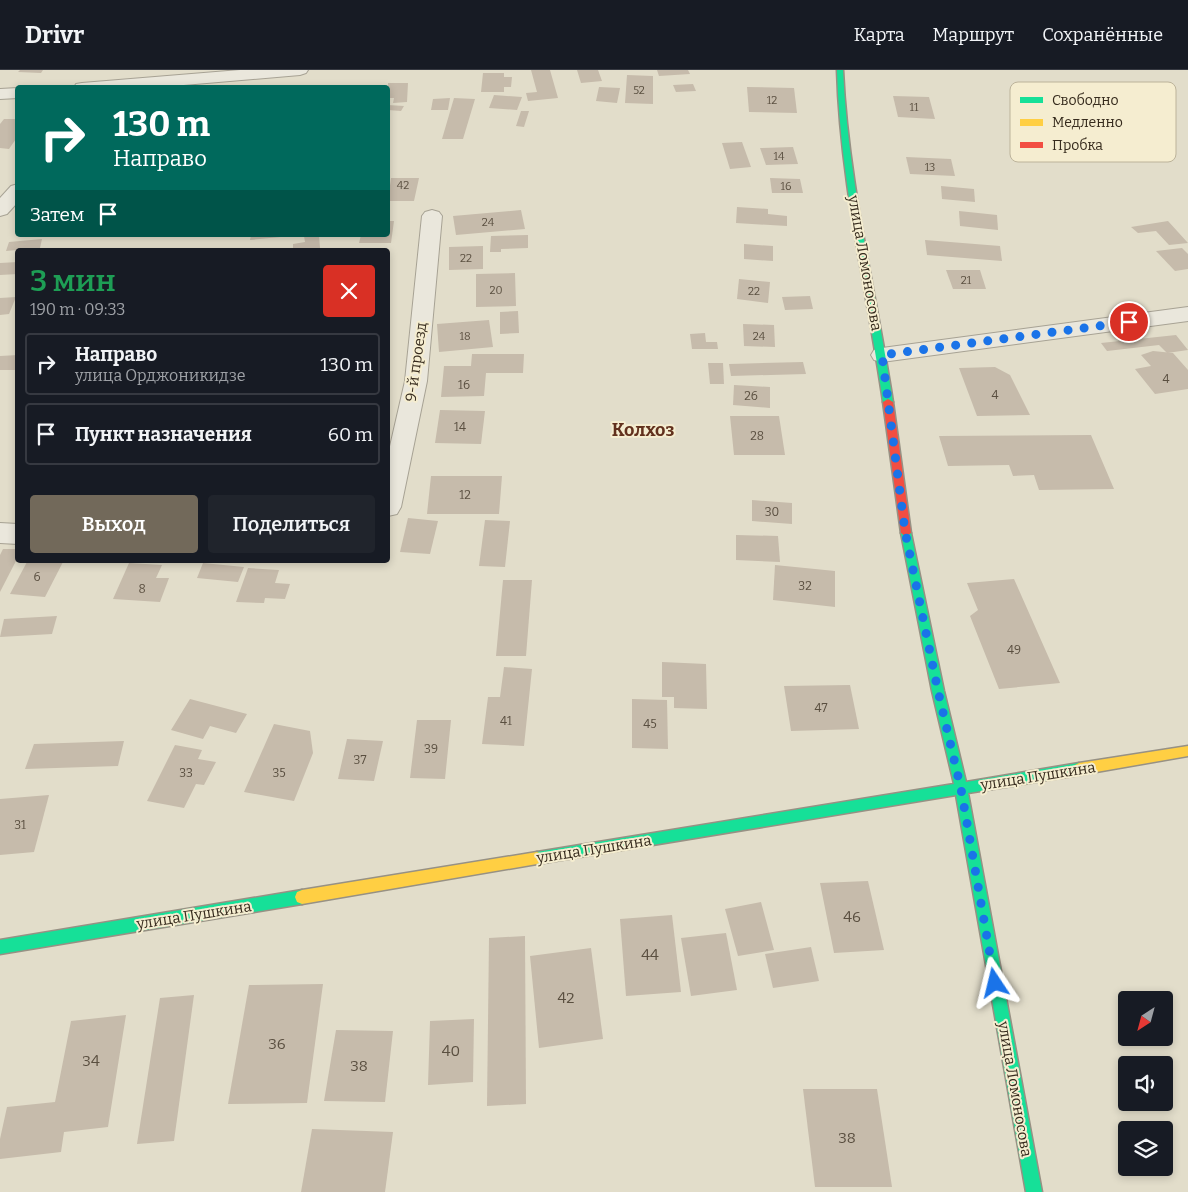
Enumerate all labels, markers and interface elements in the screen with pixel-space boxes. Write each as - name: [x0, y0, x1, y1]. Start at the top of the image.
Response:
- text: Drivr: [25, 21, 84, 49]
- text: Карта: [854, 24, 905, 46]
- text: Маршрут: [933, 24, 1014, 46]
- text: Сохранённые: [1042, 24, 1163, 46]
- legend: [1010, 82, 1176, 162]
- house number: 52: [633, 84, 645, 97]
- text: Свободно: [1052, 92, 1118, 109]
- house number: 12: [767, 94, 777, 107]
- house number: 11: [910, 101, 919, 114]
- text: 130 m: [113, 103, 210, 145]
- icon: right: [30, 105, 95, 170]
- text: Медленно: [1052, 114, 1123, 131]
- text: Пробка: [1052, 137, 1103, 154]
- text: Направо: [113, 145, 207, 172]
- house number: 14: [774, 150, 785, 163]
- house number: 13: [925, 161, 935, 174]
- house number: 42: [397, 179, 409, 192]
- house number: 16: [781, 180, 791, 193]
- street label: улица Ломоносова: [844, 193, 886, 332]
- icon: arrive: [94, 200, 122, 228]
- text: Затем: [30, 203, 84, 226]
- house number: 24: [482, 216, 495, 229]
- house number: 22: [460, 252, 472, 265]
- text: 3 мин: [30, 263, 116, 299]
- button: close: [323, 265, 375, 317]
- house number: 21: [961, 274, 972, 287]
- house number: 20: [489, 284, 503, 297]
- house number: 22: [748, 285, 760, 298]
- text: 190 m · 09:33: [30, 300, 125, 319]
- pin: [1108, 301, 1150, 343]
- icon: arrive: [1115, 308, 1143, 336]
- street label: 9-й проезд: [402, 321, 430, 403]
- house number: 18: [459, 330, 471, 343]
- house number: 24: [753, 330, 766, 343]
- text: Направо: [75, 343, 157, 366]
- icon: right: [32, 350, 60, 378]
- text: 130 m: [320, 353, 373, 376]
- text: улица Орджоникидзе: [75, 366, 246, 385]
- house number: 4: [1162, 372, 1170, 386]
- house number: 16: [458, 378, 470, 392]
- house number: 4: [991, 388, 999, 402]
- house number: 26: [744, 389, 758, 403]
- district label: Колхоз: [612, 419, 674, 441]
- icon: arrive: [32, 420, 60, 448]
- house number: 14: [454, 420, 466, 434]
- text: Пункт назначения: [75, 423, 252, 446]
- text: 60 m: [328, 423, 373, 446]
- house number: 28: [750, 429, 764, 443]
- house number: 12: [459, 488, 471, 502]
- button: Выход: [30, 495, 198, 553]
- button: Поделиться: [208, 495, 375, 553]
- house number: 30: [765, 505, 779, 519]
- house number: 6: [33, 570, 41, 584]
- house number: 32: [798, 579, 812, 593]
- house number: 8: [138, 582, 146, 596]
- house number: 49: [1007, 643, 1021, 657]
- house number: 47: [815, 701, 827, 715]
- house number: 41: [500, 714, 512, 728]
- house number: 45: [643, 717, 657, 731]
- house number: 39: [424, 742, 438, 756]
- house number: 37: [354, 753, 366, 767]
- street label: улица Пушкина: [978, 758, 1097, 794]
- house number: 33: [179, 766, 193, 780]
- house number: 35: [272, 766, 286, 780]
- house number: 31: [14, 818, 26, 832]
- street label: улица Пушкина: [534, 831, 653, 867]
- street label: улица Пушкина: [134, 897, 253, 933]
- house number: 46: [843, 908, 861, 926]
- house number: 44: [641, 946, 659, 964]
- position arrow: [968, 956, 1020, 1008]
- house number: 42: [558, 989, 574, 1007]
- north arrow: [1118, 991, 1172, 1046]
- map controls: [1118, 991, 1173, 1176]
- street label: улица Ломоносова: [994, 1019, 1036, 1158]
- house number: 36: [268, 1035, 286, 1053]
- house number: 40: [442, 1042, 460, 1060]
- house number: 34: [82, 1052, 100, 1070]
- button: sound: [1118, 1056, 1173, 1111]
- house number: 38: [350, 1057, 368, 1075]
- button: layers: [1118, 1121, 1173, 1176]
- house number: 38: [838, 1129, 856, 1147]

